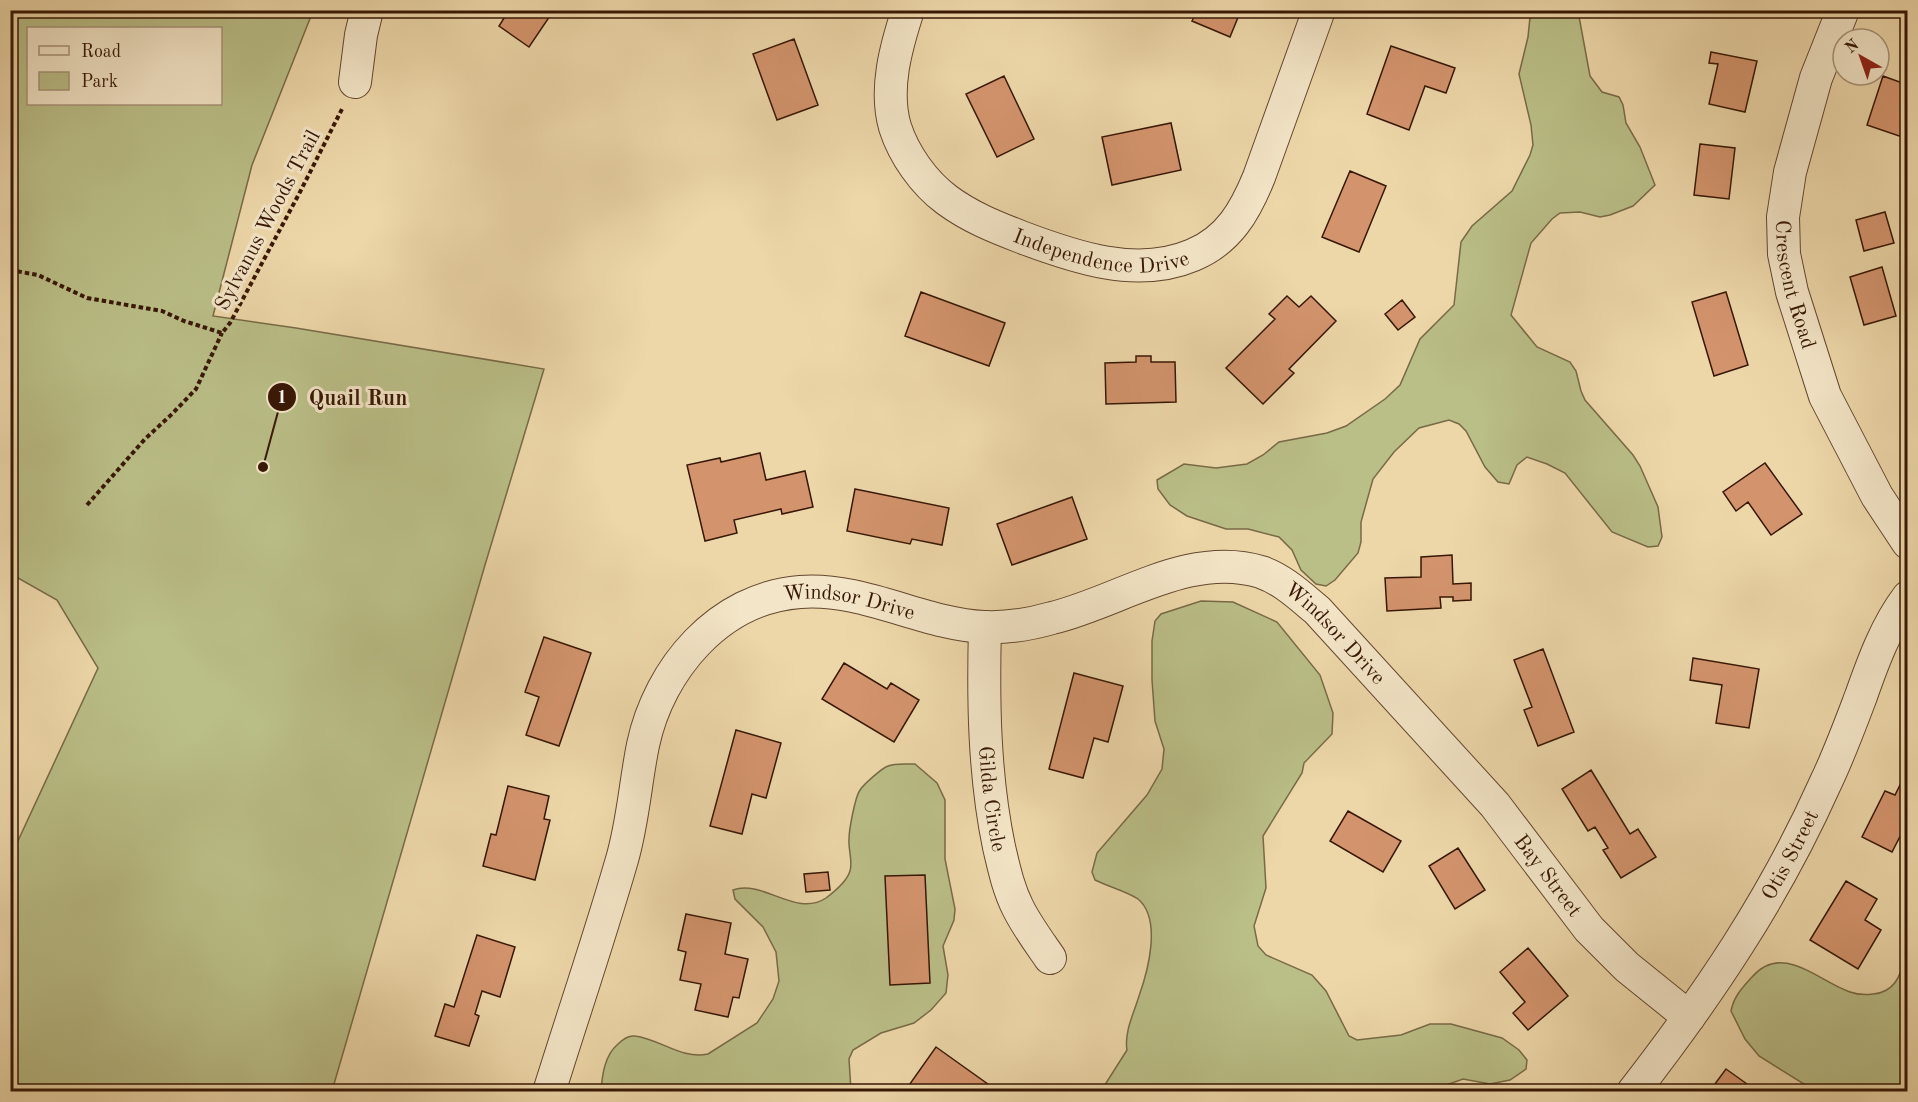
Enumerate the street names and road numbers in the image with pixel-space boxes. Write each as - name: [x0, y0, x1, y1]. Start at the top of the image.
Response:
- street label: Sylvanus Woods Trail: [212, 127, 325, 314]
- street label: Crescent Road: [1771, 220, 1818, 352]
- street label: Independence Drive: [1010, 226, 1192, 278]
- street label: Windsor Drive: [1280, 579, 1389, 689]
- street label: Windsor Drive: [782, 582, 917, 625]
- street label: Gilda Circle: [974, 745, 1009, 854]
- street label: Otis Street: [1759, 807, 1823, 904]
- street label: Bay Street: [1509, 831, 1585, 921]

